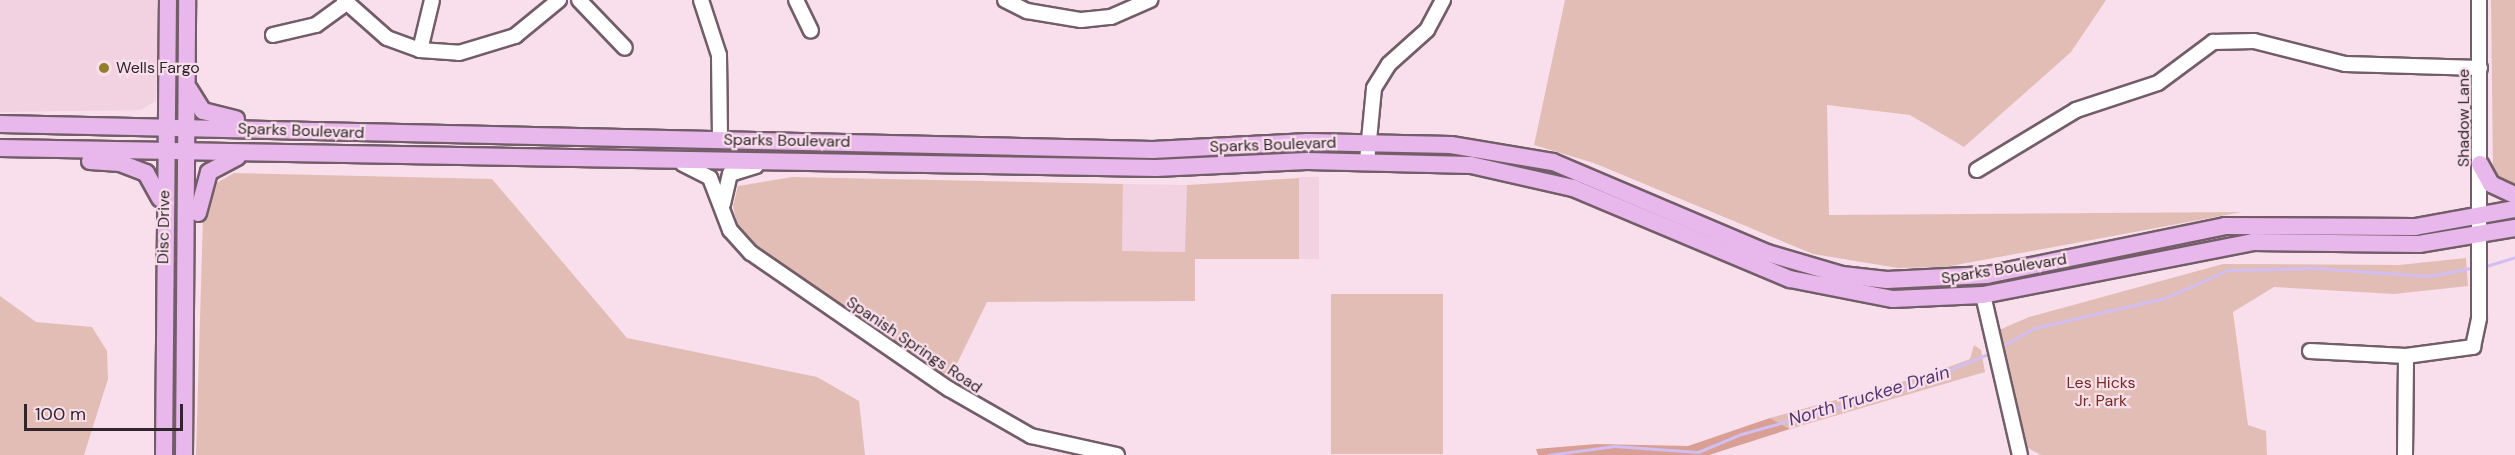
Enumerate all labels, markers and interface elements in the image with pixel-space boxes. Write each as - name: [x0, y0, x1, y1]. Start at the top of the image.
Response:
- place label: Wells Fargo: [116, 58, 200, 78]
- marker: Wells Fargo: [97, 61, 111, 75]
- street label: Shadow Lane: [2454, 69, 2474, 167]
- street label: Sparks Boulevard: [237, 119, 365, 143]
- street label: Sparks Boulevard: [723, 130, 851, 152]
- street label: Sparks Boulevard: [1209, 133, 1337, 157]
- street label: Disc Drive: [154, 190, 174, 264]
- street label: Sparks Boulevard: [1940, 250, 2068, 288]
- street label: Spanish Springs Road: [843, 293, 985, 397]
- water label: North Truckee Drain: [1786, 361, 1952, 431]
- park label: Les Hicks Jr. Park: [2067, 373, 2135, 411]
- scale bar: [27, 392, 186, 430]
- text: 100 m: [35, 402, 86, 426]

